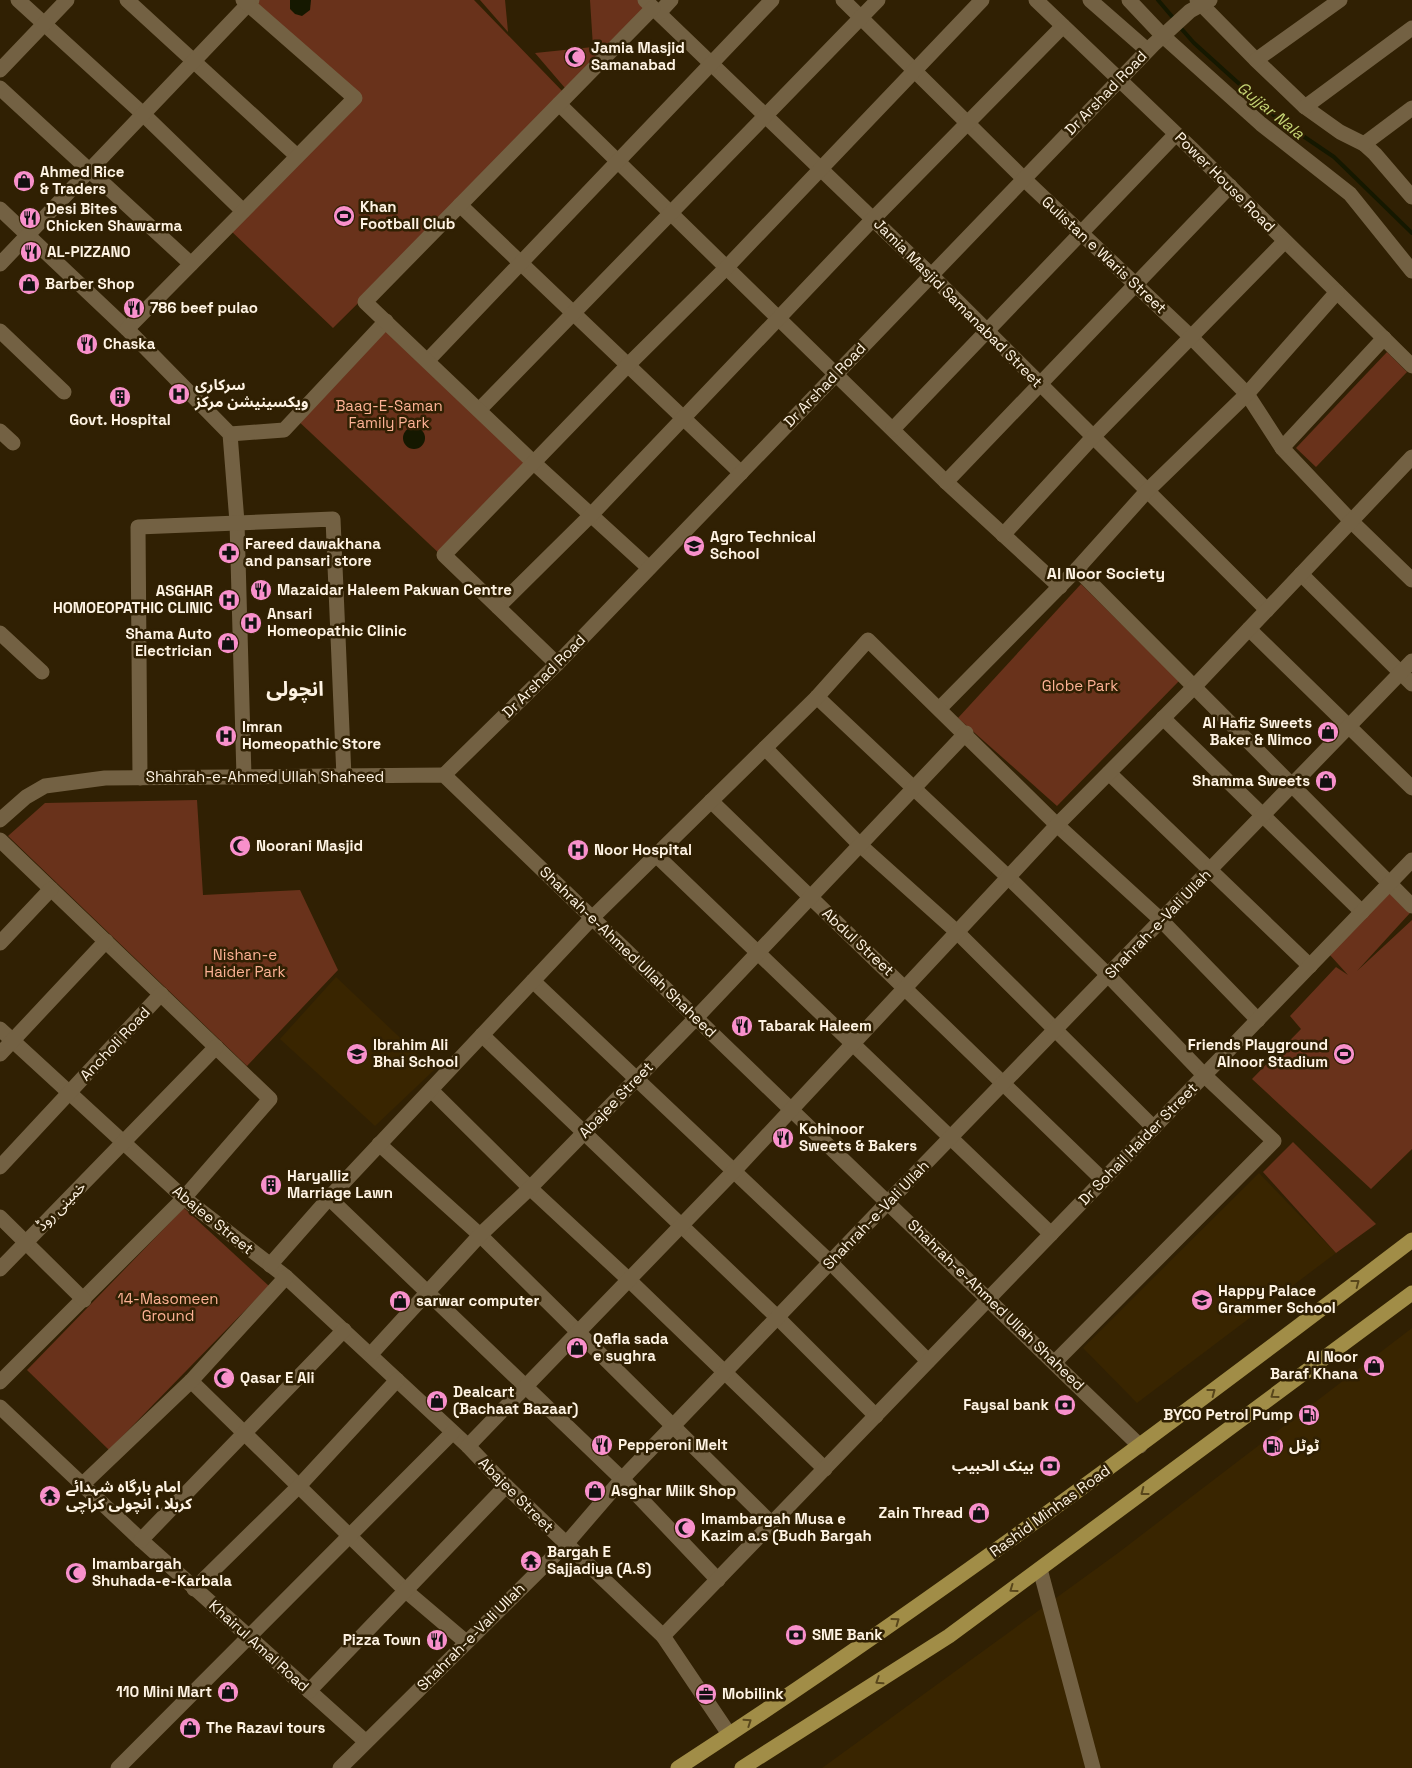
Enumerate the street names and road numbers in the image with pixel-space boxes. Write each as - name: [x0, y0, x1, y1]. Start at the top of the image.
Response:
- street label: Dr Arshad Road: [1061, 46, 1151, 139]
- street label: Power House Road: [1171, 128, 1279, 236]
- street label: Gulistan e Waris Street: [1038, 192, 1171, 318]
- street label: Jamia Masjid Samanabad Street: [870, 214, 1047, 391]
- street label: Dr Arshad Road: [780, 338, 870, 431]
- street label: Dr Arshad Road: [498, 630, 589, 721]
- street label: Shahrah-e-Ahmed Ullah Shaheed: [146, 767, 384, 786]
- street label: Shahrah-e-Ahmed Ullah Shaheed: [536, 862, 721, 1041]
- street label: Shahrah-e-Vali Ullah: [1100, 865, 1215, 982]
- street label: Abdul Street: [818, 904, 898, 980]
- street label: Ancholi Road: [76, 1003, 154, 1085]
- street label: Abajee Street: [574, 1057, 657, 1142]
- street label: Dr Sohail Haider Street: [1074, 1078, 1201, 1209]
- street label: Shahrah-e-Vali Ullah: [818, 1156, 933, 1273]
- street label: خمینی روڈ: [32, 1177, 90, 1234]
- street label: Abajee Street: [169, 1181, 258, 1258]
- street label: Shahrah-e-Ahmed Ullah Shaheed: [904, 1215, 1089, 1394]
- street label: Abajee Street: [475, 1453, 558, 1536]
- street label: Rashid Minhas Road: [986, 1460, 1114, 1561]
- street label: Shahrah-e-Vali Ullah: [413, 1579, 529, 1695]
- street label: Khairul Amal Road: [205, 1596, 313, 1696]

